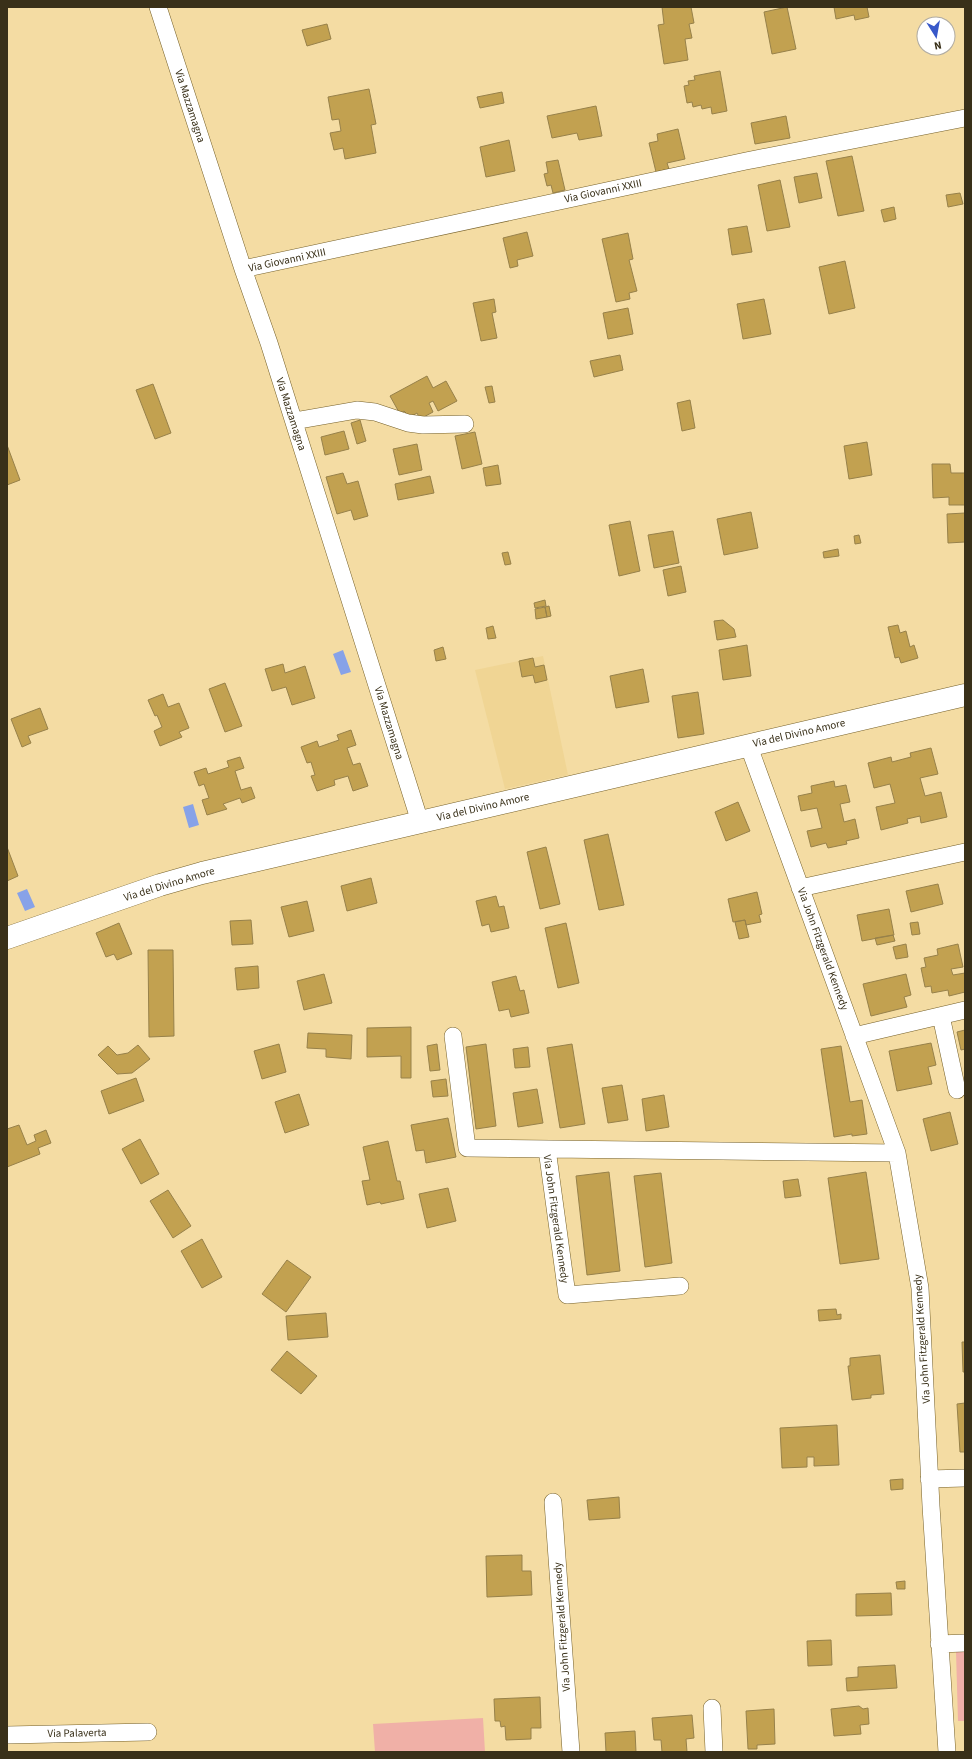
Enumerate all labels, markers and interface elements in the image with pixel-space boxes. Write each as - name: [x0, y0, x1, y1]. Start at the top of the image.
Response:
- north arrow: [916, 16, 956, 56]
- text: N: [933, 37, 943, 53]
- street label: Via Mazzamagna: [171, 68, 209, 144]
- street label: Via Giovanni XXIII: [563, 175, 643, 207]
- street label: Via Giovanni XXIII: [247, 244, 327, 276]
- street label: Via Mazzamagna: [272, 376, 310, 452]
- street label: Via Mazzamagna: [371, 684, 407, 762]
- street label: Via del Divino Amore: [751, 715, 847, 751]
- street label: Via del Divino Amore: [435, 789, 531, 825]
- street label: Via del Divino Amore: [122, 863, 217, 905]
- street label: Via John Fitzgerald Kennedy: [794, 886, 852, 1012]
- street label: Via John Fitzgerald Kennedy: [540, 1154, 572, 1284]
- street label: Via John Fitzgerald Kennedy: [910, 1274, 934, 1404]
- street label: Via John Fitzgerald Kennedy: [550, 1562, 574, 1692]
- street label: Via Palaverta: [47, 1725, 107, 1741]

